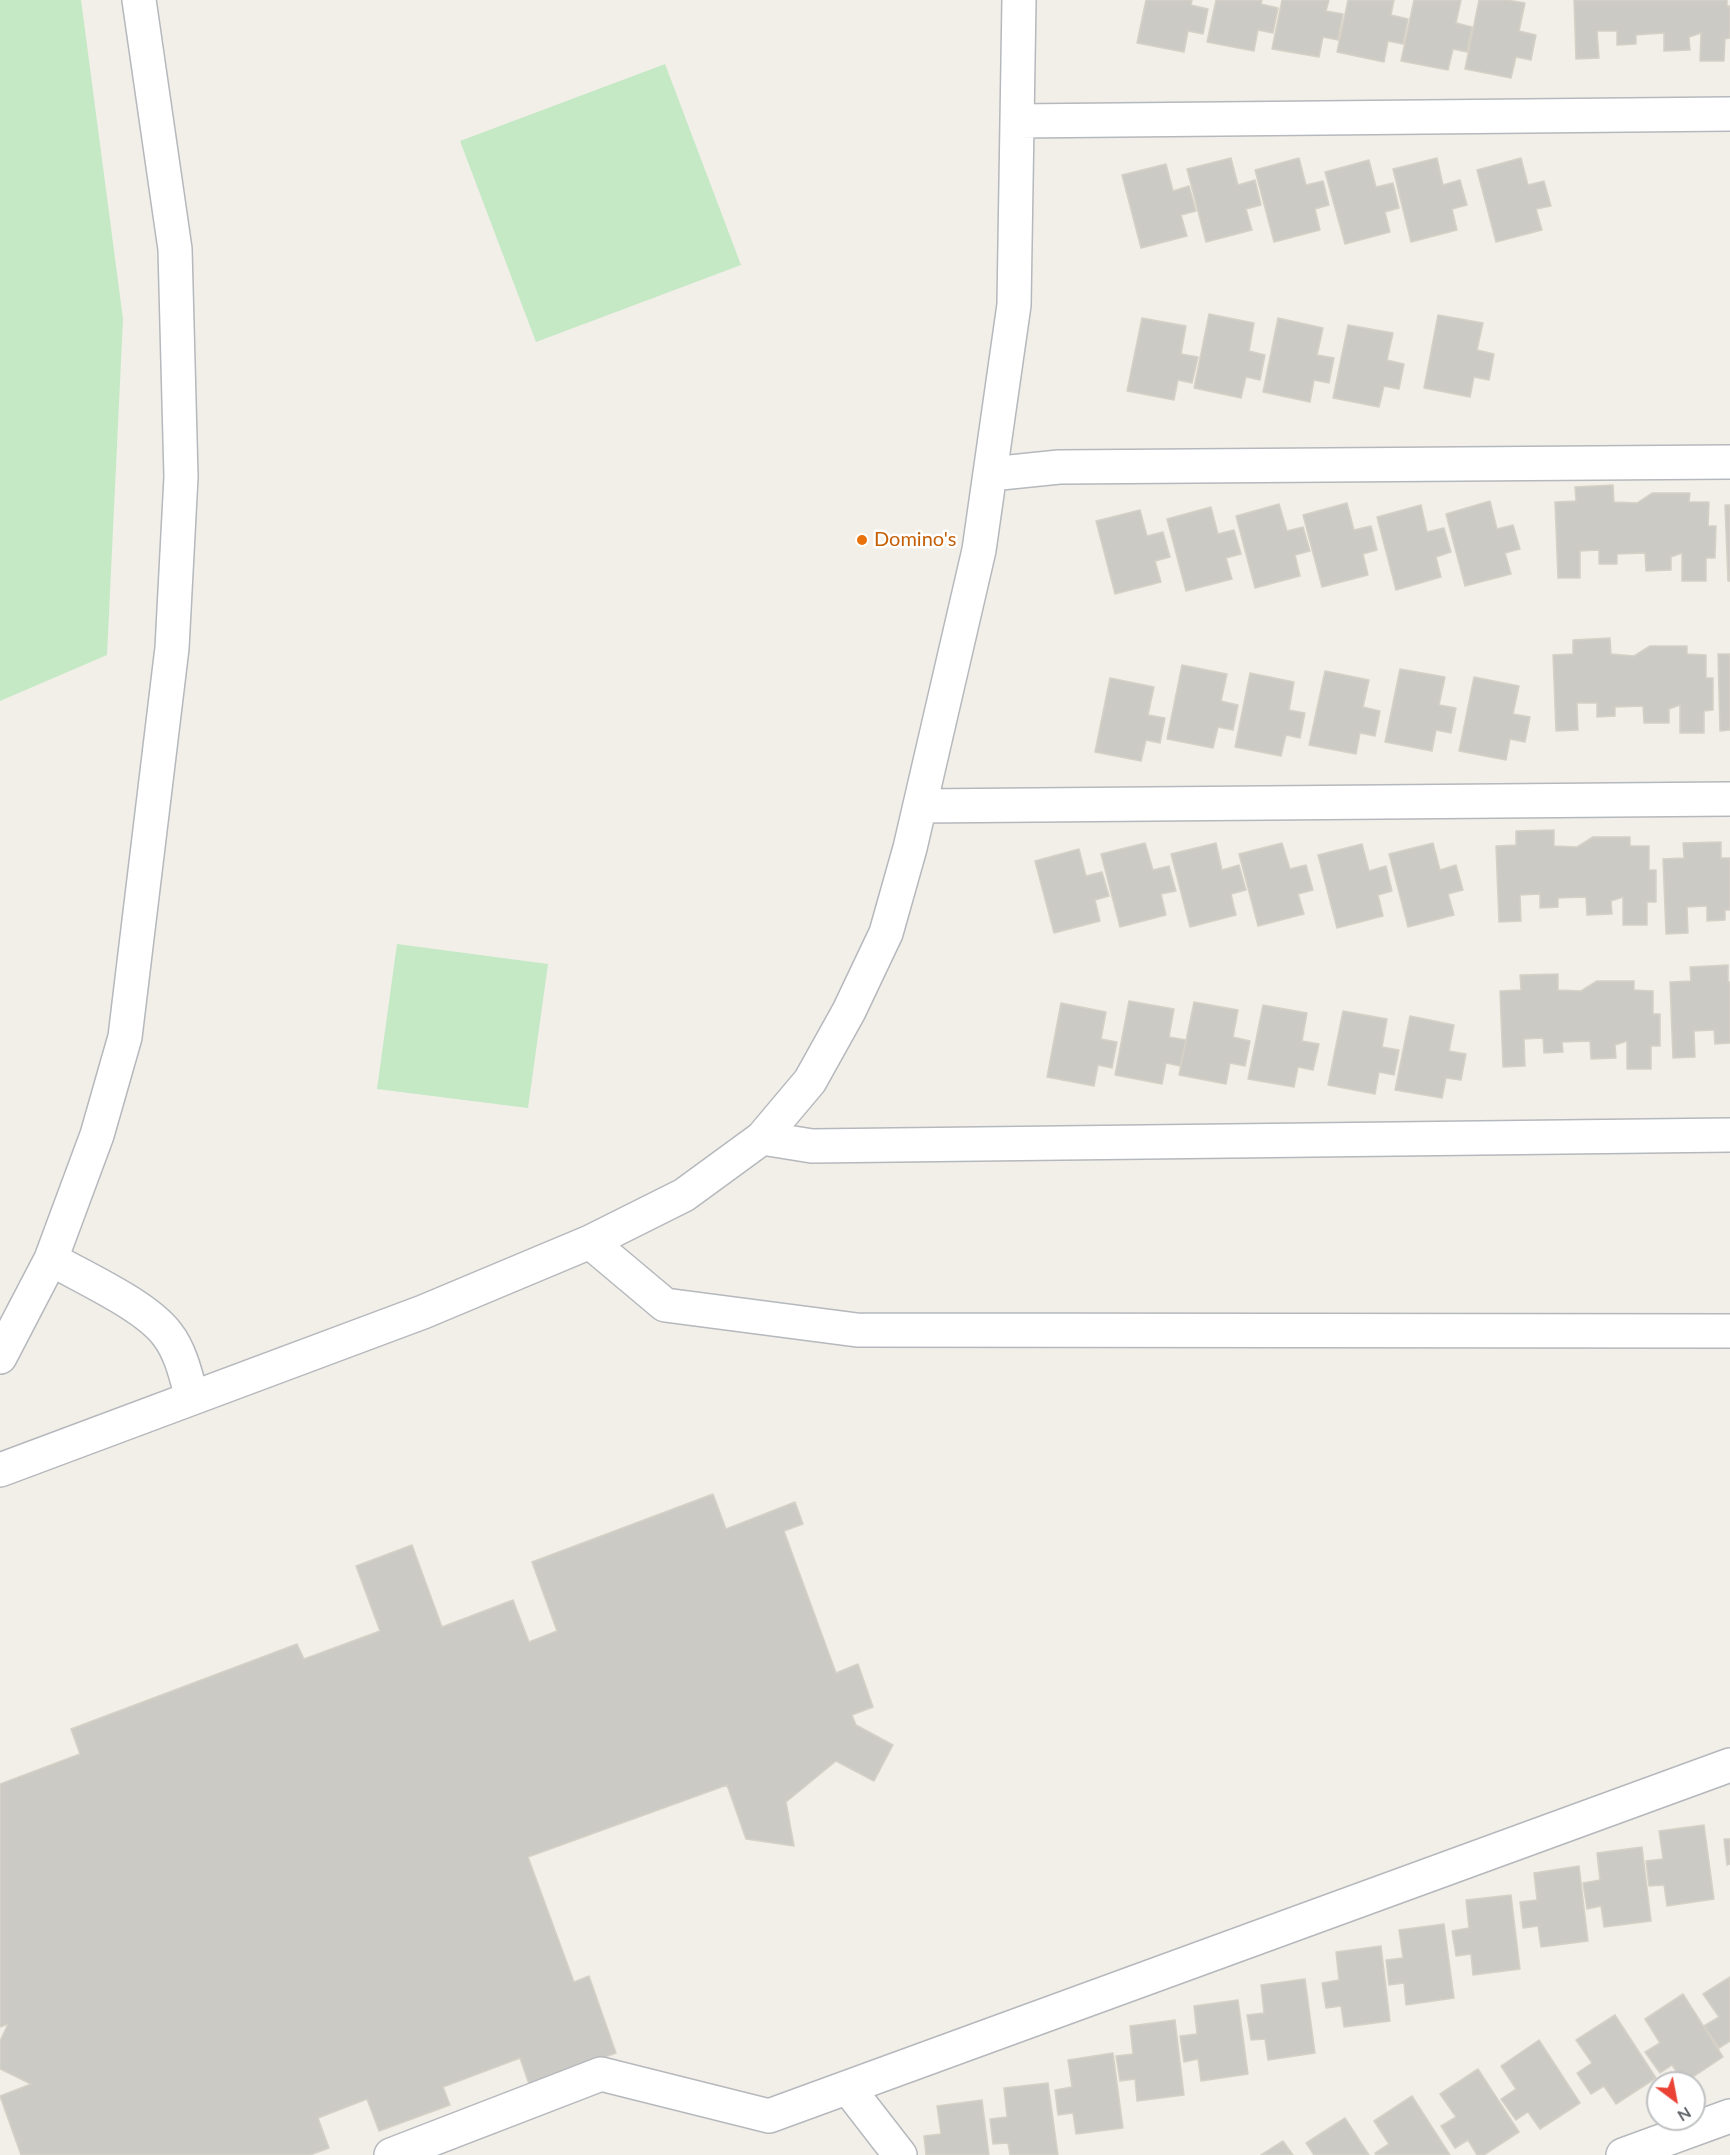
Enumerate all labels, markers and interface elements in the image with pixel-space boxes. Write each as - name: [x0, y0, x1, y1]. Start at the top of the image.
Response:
- place label: Domino's: [874, 528, 956, 552]
- marker: Domino's: [855, 533, 869, 547]
- north arrow: [1646, 2071, 1706, 2131]
- text: N: [1674, 2104, 1695, 2126]

